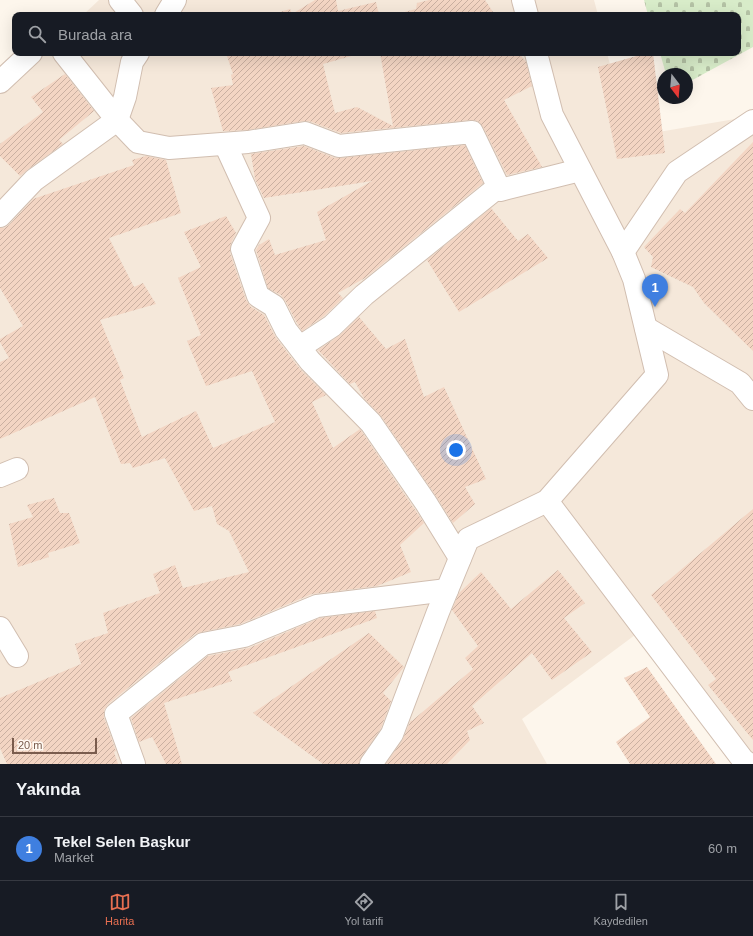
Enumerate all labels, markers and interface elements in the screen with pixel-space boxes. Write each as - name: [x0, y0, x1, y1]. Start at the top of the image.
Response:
- search box: [12, 12, 741, 56]
- icon: search: [26, 23, 48, 45]
- text: Burada ara: [58, 26, 132, 43]
- north arrow: [657, 68, 693, 104]
- pin: 1: [642, 274, 668, 307]
- your location: [446, 440, 466, 460]
- scale bar: [12, 736, 97, 755]
- text: 20 m: [18, 739, 42, 751]
- text: Yakında: [16, 780, 80, 799]
- text: Tekel Selen Başkur: [54, 833, 190, 850]
- text: 1: [25, 841, 33, 856]
- text: 60 m: [708, 841, 737, 856]
- text: Market: [54, 850, 94, 865]
- tab: Harita: [105, 891, 134, 927]
- tab: Yol tarifi: [345, 891, 383, 927]
- tab: Kaydedilen: [593, 891, 648, 927]

